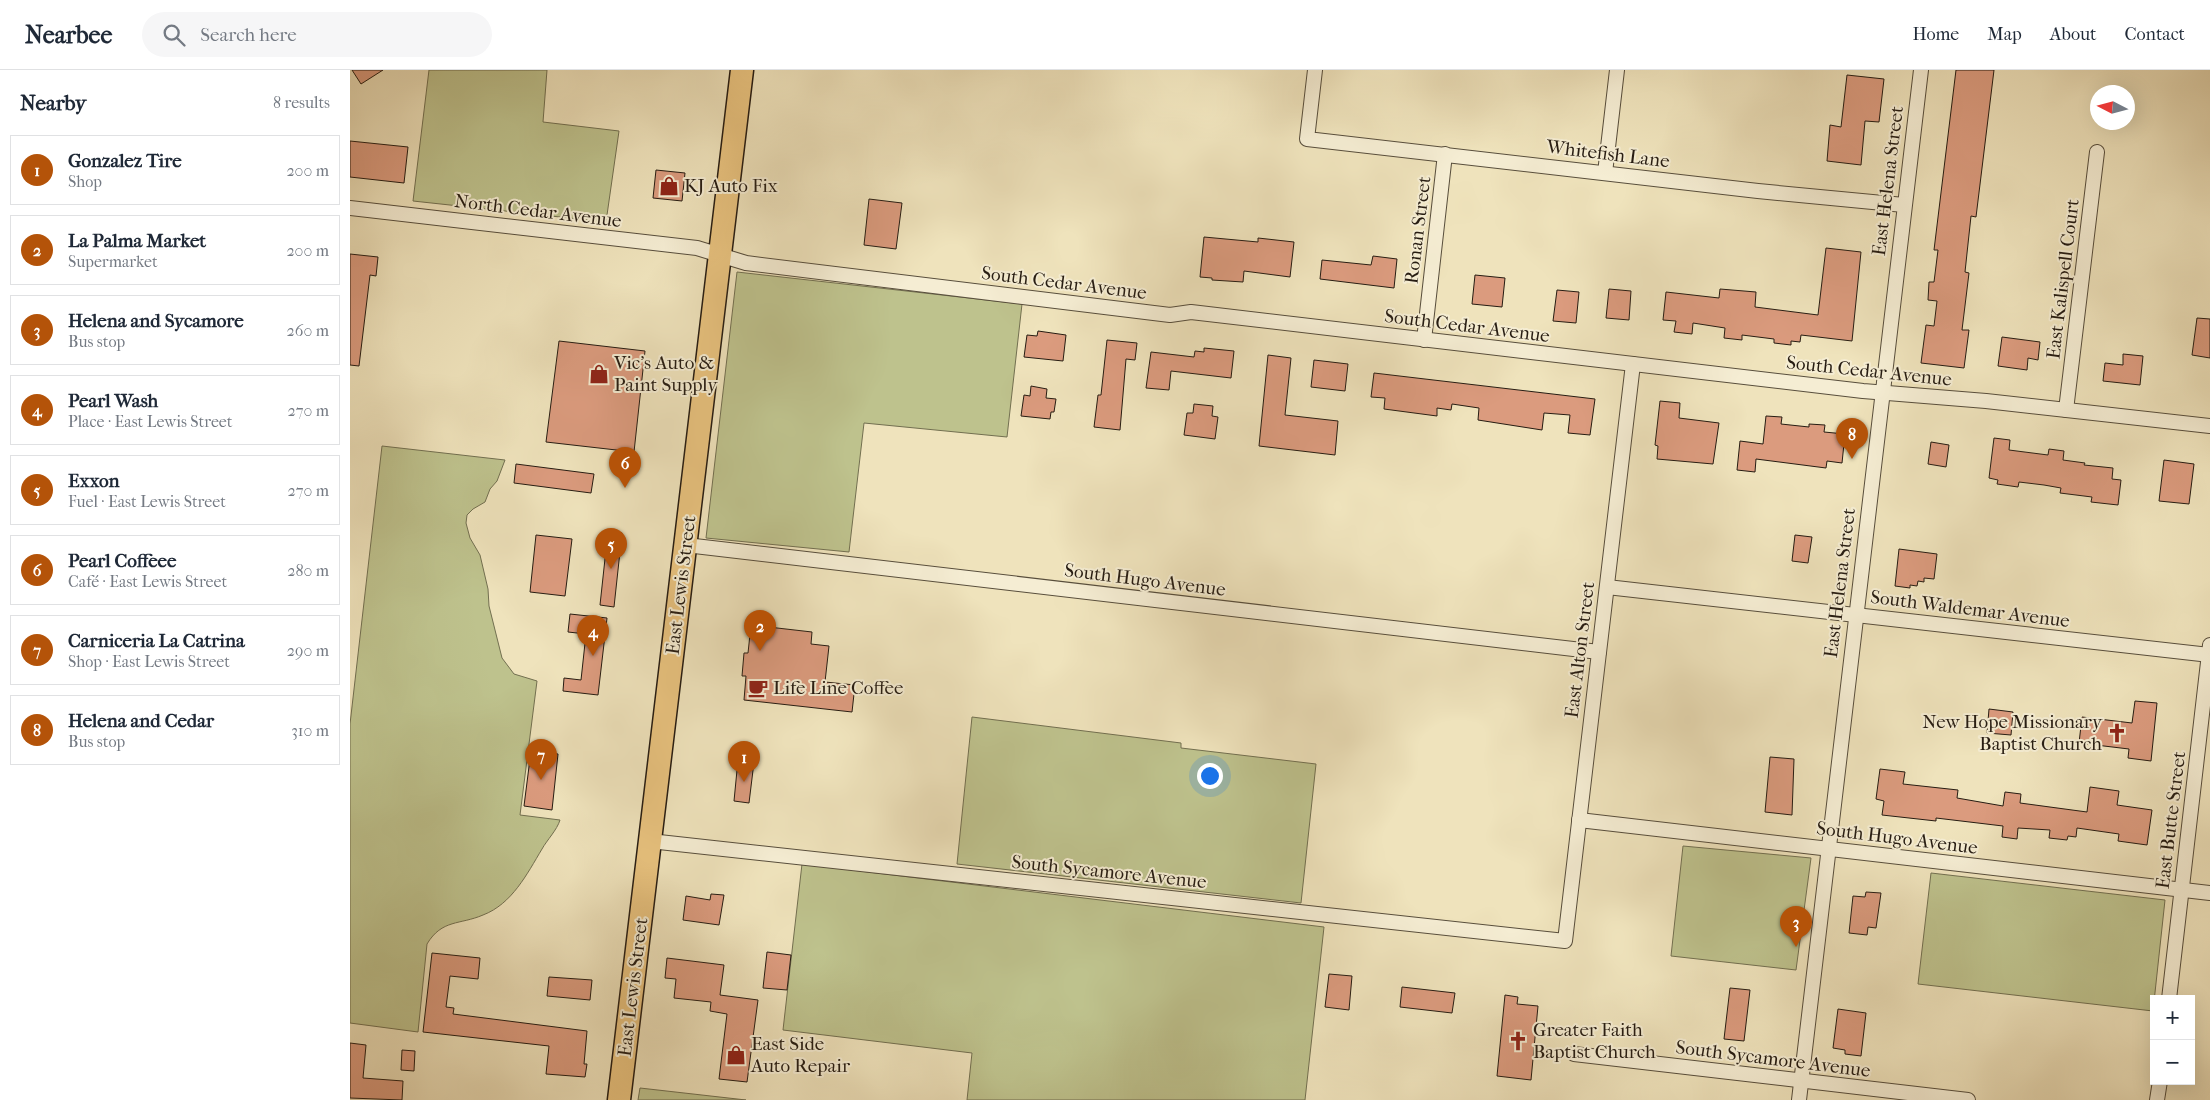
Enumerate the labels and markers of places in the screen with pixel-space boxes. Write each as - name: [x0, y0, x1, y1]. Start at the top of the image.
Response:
- shop icon: KJ Auto Fix: [658, 175, 680, 197]
- place label: KJ Auto Fix: [684, 175, 778, 197]
- place label: Vic's Auto & Paint Supply: [613, 352, 718, 396]
- shop icon: Vic's Auto & Paint Supply: [588, 363, 610, 385]
- pin: 8: [1836, 418, 1868, 459]
- pin: 6: [609, 447, 641, 488]
- pin: 5: [595, 528, 627, 569]
- pin: 2: [744, 610, 776, 651]
- pin: 4: [577, 615, 609, 656]
- cafe icon: Life Line Coffee: [747, 677, 769, 699]
- place label: Life Line Coffee: [773, 677, 903, 699]
- place label: New Hope Missionary Baptist Church: [1922, 711, 2103, 755]
- church icon: New Hope Missionary Baptist Church: [2106, 722, 2128, 744]
- pin: 7: [525, 739, 557, 780]
- pin: 1: [728, 741, 760, 782]
- pin: 3: [1780, 906, 1812, 947]
- place label: Greater Faith Baptist Church: [1533, 1019, 1656, 1063]
- church icon: Greater Faith Baptist Church: [1507, 1030, 1529, 1052]
- place label: East Side Auto Repair: [750, 1033, 851, 1077]
- shop icon: East Side Auto Repair: [725, 1044, 747, 1066]

